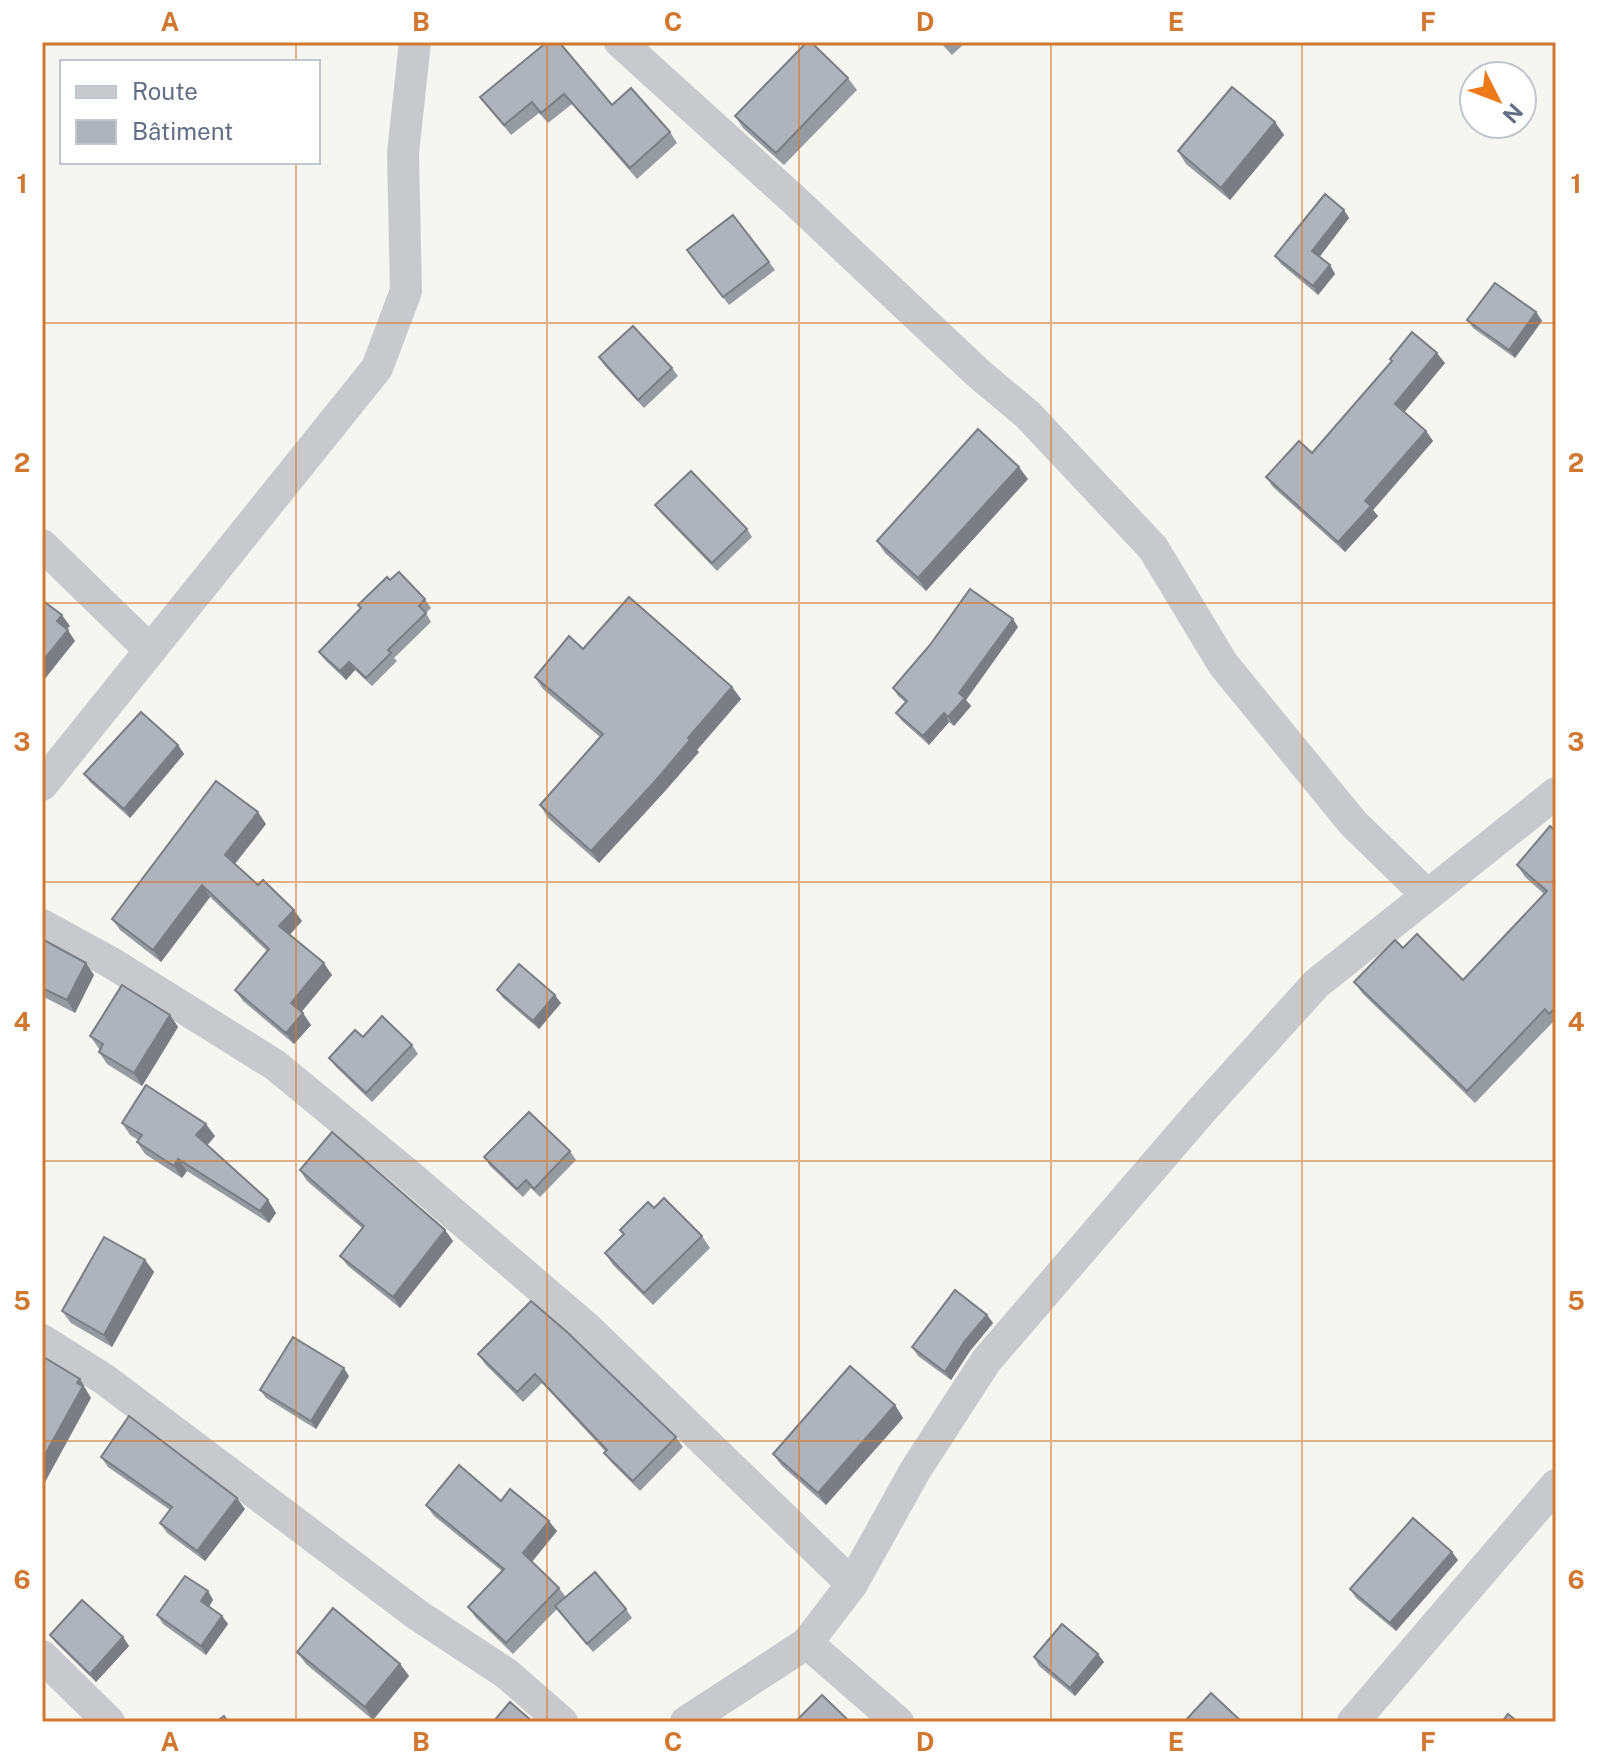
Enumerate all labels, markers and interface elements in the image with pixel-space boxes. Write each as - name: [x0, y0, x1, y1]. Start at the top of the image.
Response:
- text: A: [161, 6, 180, 37]
- text: B: [412, 6, 430, 37]
- text: C: [664, 6, 682, 37]
- text: D: [916, 6, 934, 37]
- text: E: [1168, 6, 1184, 37]
- text: F: [1420, 6, 1436, 37]
- legend: [60, 60, 320, 164]
- north arrow: [1458, 60, 1538, 140]
- text: Route: [132, 77, 198, 105]
- text: N: [1497, 98, 1528, 128]
- text: Bâtiment: [132, 117, 233, 145]
- text: 1: [16, 168, 28, 199]
- text: 1: [1570, 168, 1582, 199]
- text: 2: [14, 447, 30, 478]
- text: 2: [1568, 447, 1584, 478]
- text: 3: [13, 726, 31, 757]
- text: 3: [1567, 726, 1585, 757]
- text: 4: [13, 1006, 31, 1037]
- text: 4: [1567, 1006, 1585, 1037]
- text: 5: [13, 1285, 31, 1316]
- text: 5: [1567, 1285, 1585, 1316]
- text: 6: [13, 1564, 31, 1595]
- text: 6: [1567, 1564, 1585, 1595]
- text: A: [161, 1726, 180, 1757]
- text: B: [412, 1726, 430, 1757]
- text: C: [664, 1726, 682, 1757]
- text: D: [916, 1726, 934, 1757]
- text: E: [1168, 1726, 1184, 1757]
- text: F: [1420, 1726, 1436, 1757]

